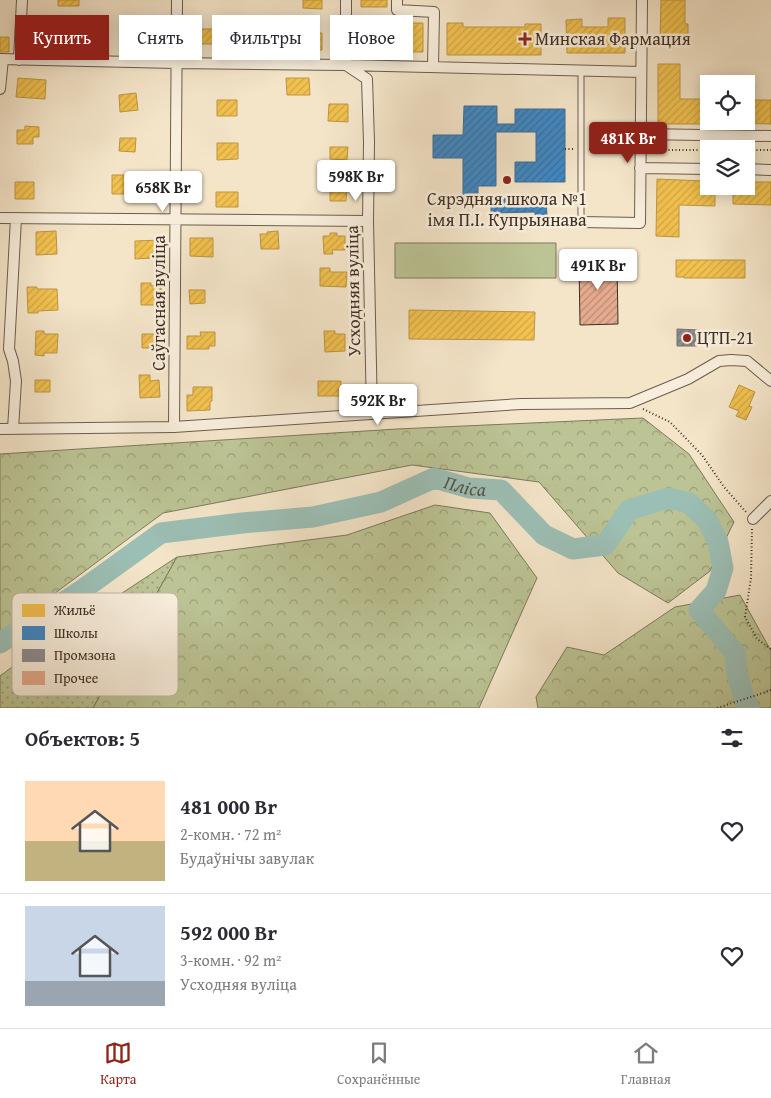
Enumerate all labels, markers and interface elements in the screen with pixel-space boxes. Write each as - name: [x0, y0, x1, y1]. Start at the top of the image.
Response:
- chip: Купить: [15, 15, 109, 60]
- chip: Снять: [119, 15, 202, 60]
- chip: Фильтры: [212, 15, 320, 60]
- chip: Новое: [330, 15, 413, 60]
- place label: Минская Фармация: [535, 25, 691, 52]
- marker: Минская Фармация: [519, 33, 531, 45]
- map controls: [700, 75, 755, 195]
- button: locate: [700, 75, 755, 130]
- pin: 481K Br: [582, 121, 674, 164]
- text: 481K Br: [600, 126, 656, 150]
- button: layers: [700, 140, 755, 195]
- pin: 598K Br: [310, 160, 402, 202]
- text: 598K Br: [328, 164, 384, 188]
- pin: 658K Br: [117, 170, 209, 213]
- marker: Сярэдняя школа №1 імя П.І. Купрыянава: [501, 174, 513, 186]
- text: 658K Br: [135, 175, 191, 199]
- place label: Сярэдняя школа №1 імя П.І. Купрыянава: [427, 185, 587, 233]
- street label: Усходняя вуліца: [338, 225, 367, 357]
- street label: Саўгасная вуліца: [145, 235, 172, 371]
- pin: 491K Br: [552, 248, 644, 291]
- text: 491K Br: [570, 253, 626, 277]
- place label: ЦТП-21: [697, 324, 754, 351]
- marker: ЦТП-21: [681, 332, 693, 344]
- pin: 592K Br: [332, 384, 424, 426]
- text: 592K Br: [350, 388, 406, 412]
- water label: Пліса: [441, 468, 487, 503]
- legend: [12, 593, 178, 696]
- text: Жильё: [53, 600, 96, 620]
- text: Школы: [54, 623, 98, 643]
- text: Промзона: [54, 645, 116, 665]
- text: Прочее: [54, 668, 99, 688]
- text: Объектов: 5: [25, 723, 140, 754]
- icon: filters: [718, 724, 746, 752]
- text: 481 000 Br: [180, 791, 277, 822]
- icon: home: [65, 801, 125, 861]
- icon: heart: [718, 817, 746, 845]
- text: 2-комн. · 72 m²: [180, 822, 281, 846]
- text: Будаўнічы завулак: [180, 846, 314, 870]
- text: 592 000 Br: [180, 917, 277, 948]
- icon: home: [65, 926, 125, 986]
- icon: heart: [718, 942, 746, 970]
- text: 3-комн. · 92 m²: [180, 948, 281, 972]
- text: Усходняя вуліца: [180, 972, 297, 996]
- tab: Карта: [100, 1039, 136, 1089]
- tab: Сохранённые: [337, 1039, 420, 1089]
- tab: Главная: [621, 1039, 671, 1089]

